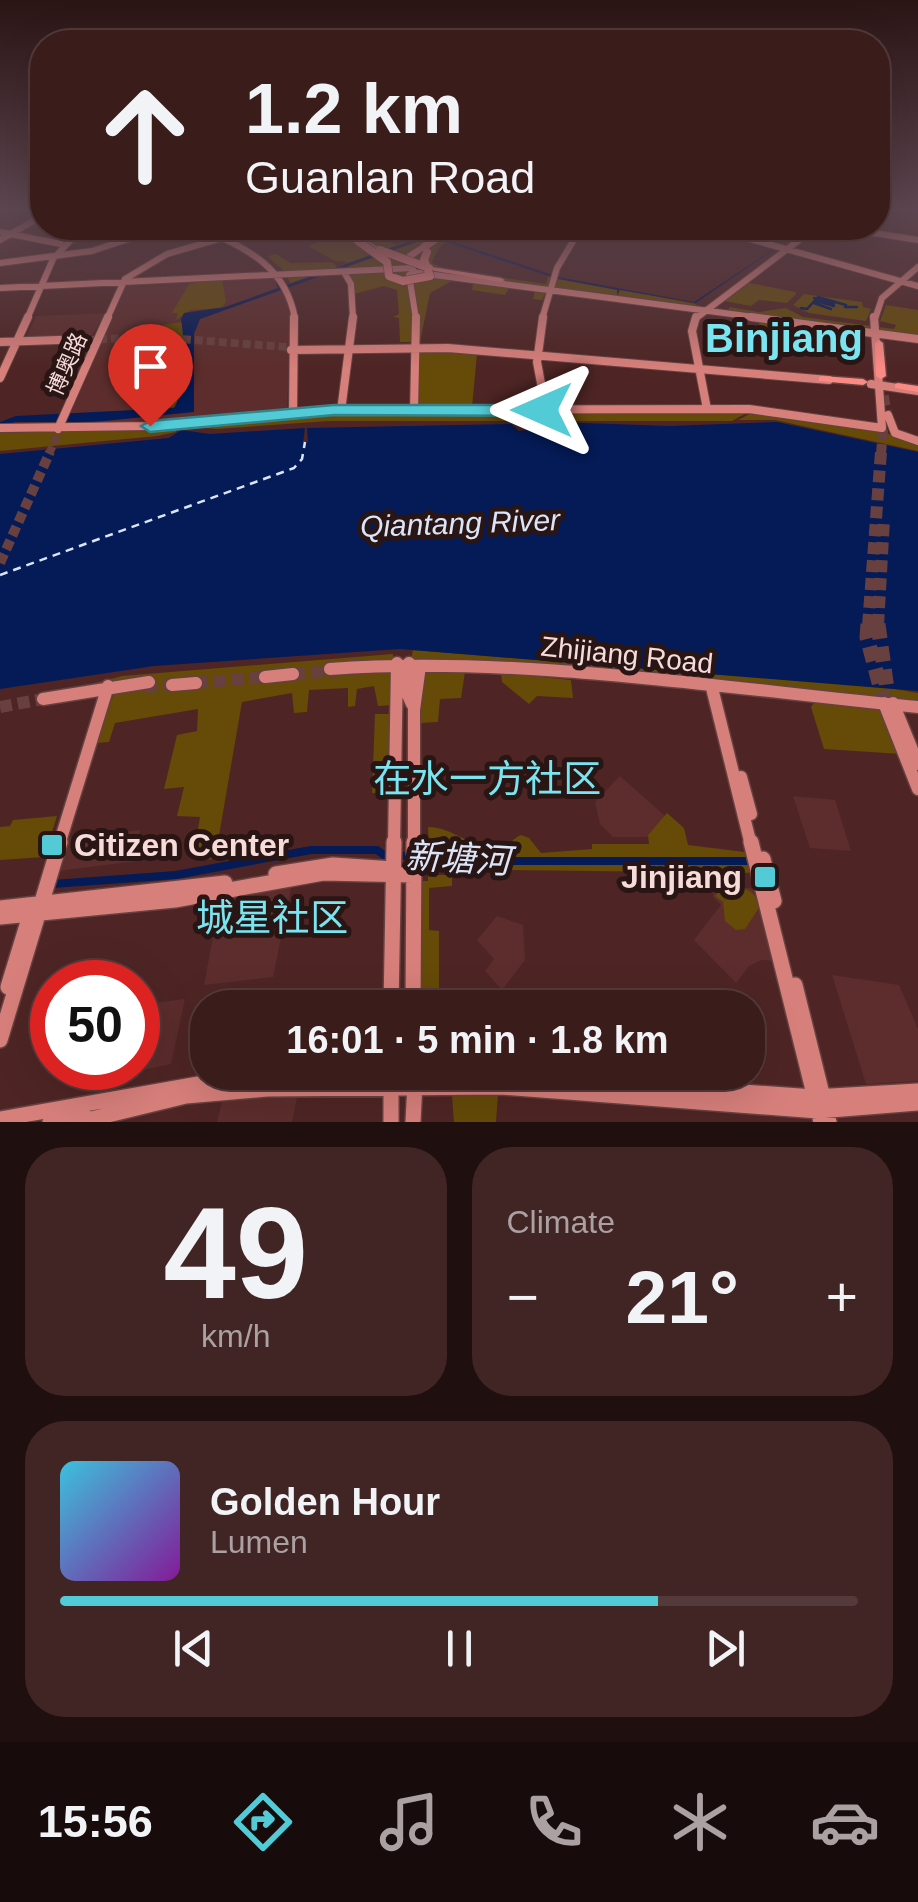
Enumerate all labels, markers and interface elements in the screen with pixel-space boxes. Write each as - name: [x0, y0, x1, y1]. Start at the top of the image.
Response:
- icon: ahead: [80, 70, 210, 200]
- text: 1.2 km: [245, 70, 463, 148]
- text: Guanlan Road: [245, 152, 535, 203]
- district label: Binjiang: [705, 316, 863, 360]
- pin: [108, 324, 193, 427]
- street label: 博奥路: [42, 329, 92, 399]
- icon: arrive: [123, 339, 178, 394]
- position arrow: [490, 358, 594, 462]
- water label: Qiantang River: [359, 503, 562, 543]
- street label: Zhijiang Road: [539, 631, 715, 679]
- district label: 在水一方社区: [373, 758, 601, 800]
- place label: Citizen Center: [74, 827, 289, 863]
- marker: Citizen Center: [39, 832, 65, 858]
- water label: 新塘河: [405, 836, 517, 881]
- place label: Jinjiang: [621, 859, 742, 895]
- marker: Jinjiang: [752, 864, 778, 890]
- district label: 城星社区: [196, 897, 348, 939]
- speed limit sign: 50: [30, 960, 160, 1090]
- text: 16:01 · 5 min · 1.8 km: [286, 1019, 669, 1061]
- text: 49: [163, 1180, 308, 1326]
- text: Climate: [507, 1204, 615, 1240]
- text: 21°: [626, 1255, 739, 1339]
- text: −: [507, 1266, 539, 1328]
- text: +: [826, 1266, 858, 1328]
- text: km/h: [201, 1318, 270, 1354]
- text: Golden Hour: [210, 1481, 440, 1523]
- text: Lumen: [210, 1524, 308, 1560]
- icon: previous: [166, 1621, 221, 1676]
- icon: pause: [432, 1621, 487, 1676]
- icon: next: [698, 1621, 753, 1676]
- icon: directions: [228, 1787, 298, 1857]
- icon: music: [374, 1787, 444, 1857]
- icon: phone: [519, 1787, 589, 1857]
- icon: climate: [665, 1787, 735, 1857]
- icon: car: [810, 1787, 880, 1857]
- text: 15:56: [38, 1796, 153, 1847]

